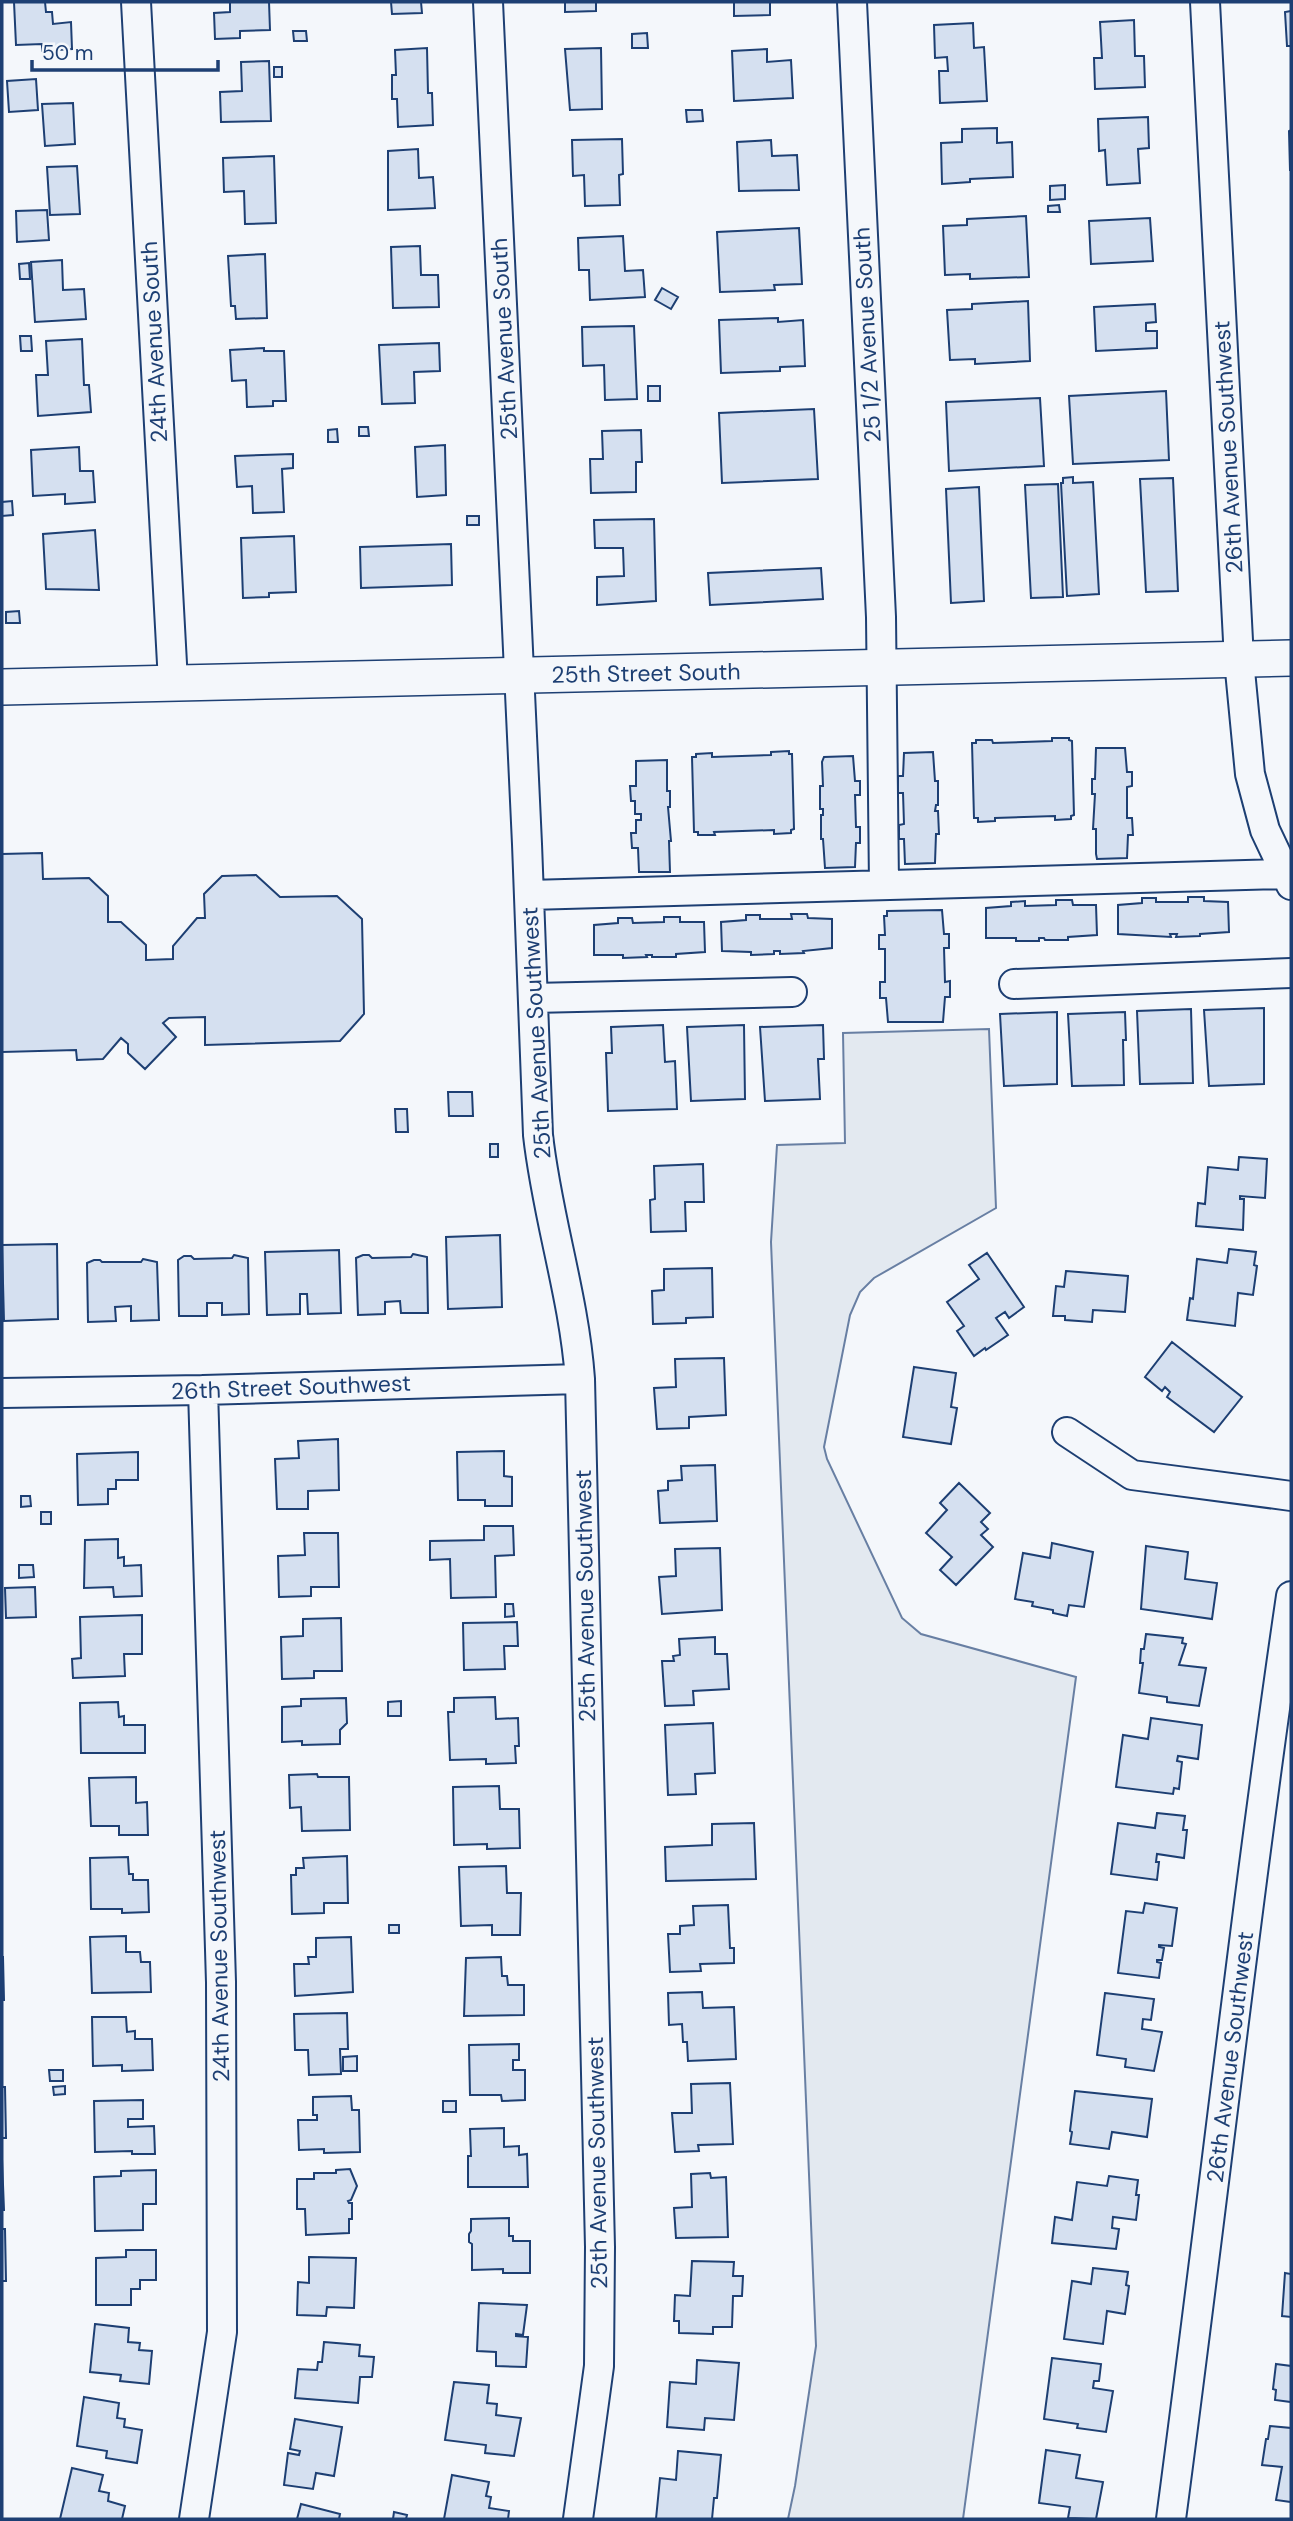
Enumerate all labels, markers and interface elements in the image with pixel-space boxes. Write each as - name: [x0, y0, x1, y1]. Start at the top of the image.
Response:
- scale bar: [32, 28, 217, 72]
- text: 50 m: [42, 39, 93, 67]
- street label: 25 1/2 Avenue South: [846, 227, 888, 443]
- street label: 25th Avenue South: [484, 237, 524, 441]
- street label: 24th Avenue South: [134, 240, 174, 444]
- street label: 26th Avenue Southwest: [1206, 320, 1250, 574]
- street label: 25th Street South: [551, 656, 741, 690]
- street label: 25th Avenue Southwest: [514, 906, 558, 1160]
- street label: 26th Street Southwest: [171, 1368, 411, 1406]
- street label: 25th Avenue Southwest: [568, 1469, 602, 1723]
- street label: 24th Avenue Southwest: [202, 1830, 236, 2082]
- street label: 26th Avenue Southwest: [1200, 1930, 1260, 2184]
- street label: 25th Avenue Southwest: [580, 2036, 614, 2290]

